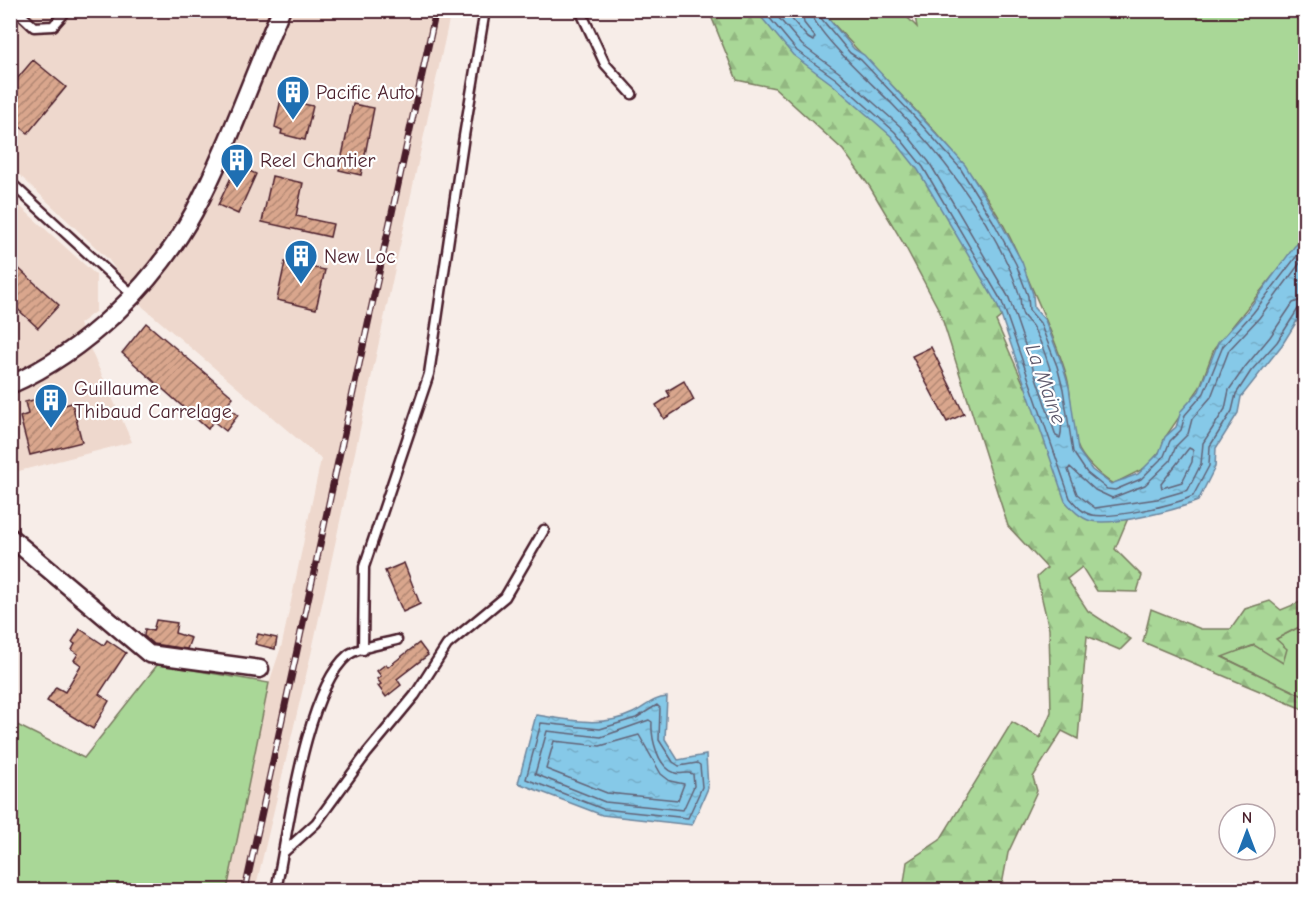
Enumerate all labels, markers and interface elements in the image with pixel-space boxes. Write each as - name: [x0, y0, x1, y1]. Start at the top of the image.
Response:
- building icon: Pacific Auto: [275, 74, 311, 121]
- place label: Pacific Auto: [316, 81, 415, 104]
- building icon: Reel Chantier: [219, 142, 255, 189]
- place label: Reel Chantier: [260, 149, 375, 172]
- building icon: New Loc: [283, 238, 319, 285]
- place label: New Loc: [324, 245, 396, 268]
- water label: La Maine: [1020, 341, 1072, 428]
- place label: Guillaume Thibaud Carrelage: [74, 377, 232, 423]
- building icon: Guillaume Thibaud Carrelage: [33, 382, 69, 429]
- north arrow: [1217, 802, 1277, 862]
- text: N: [1242, 809, 1252, 827]

